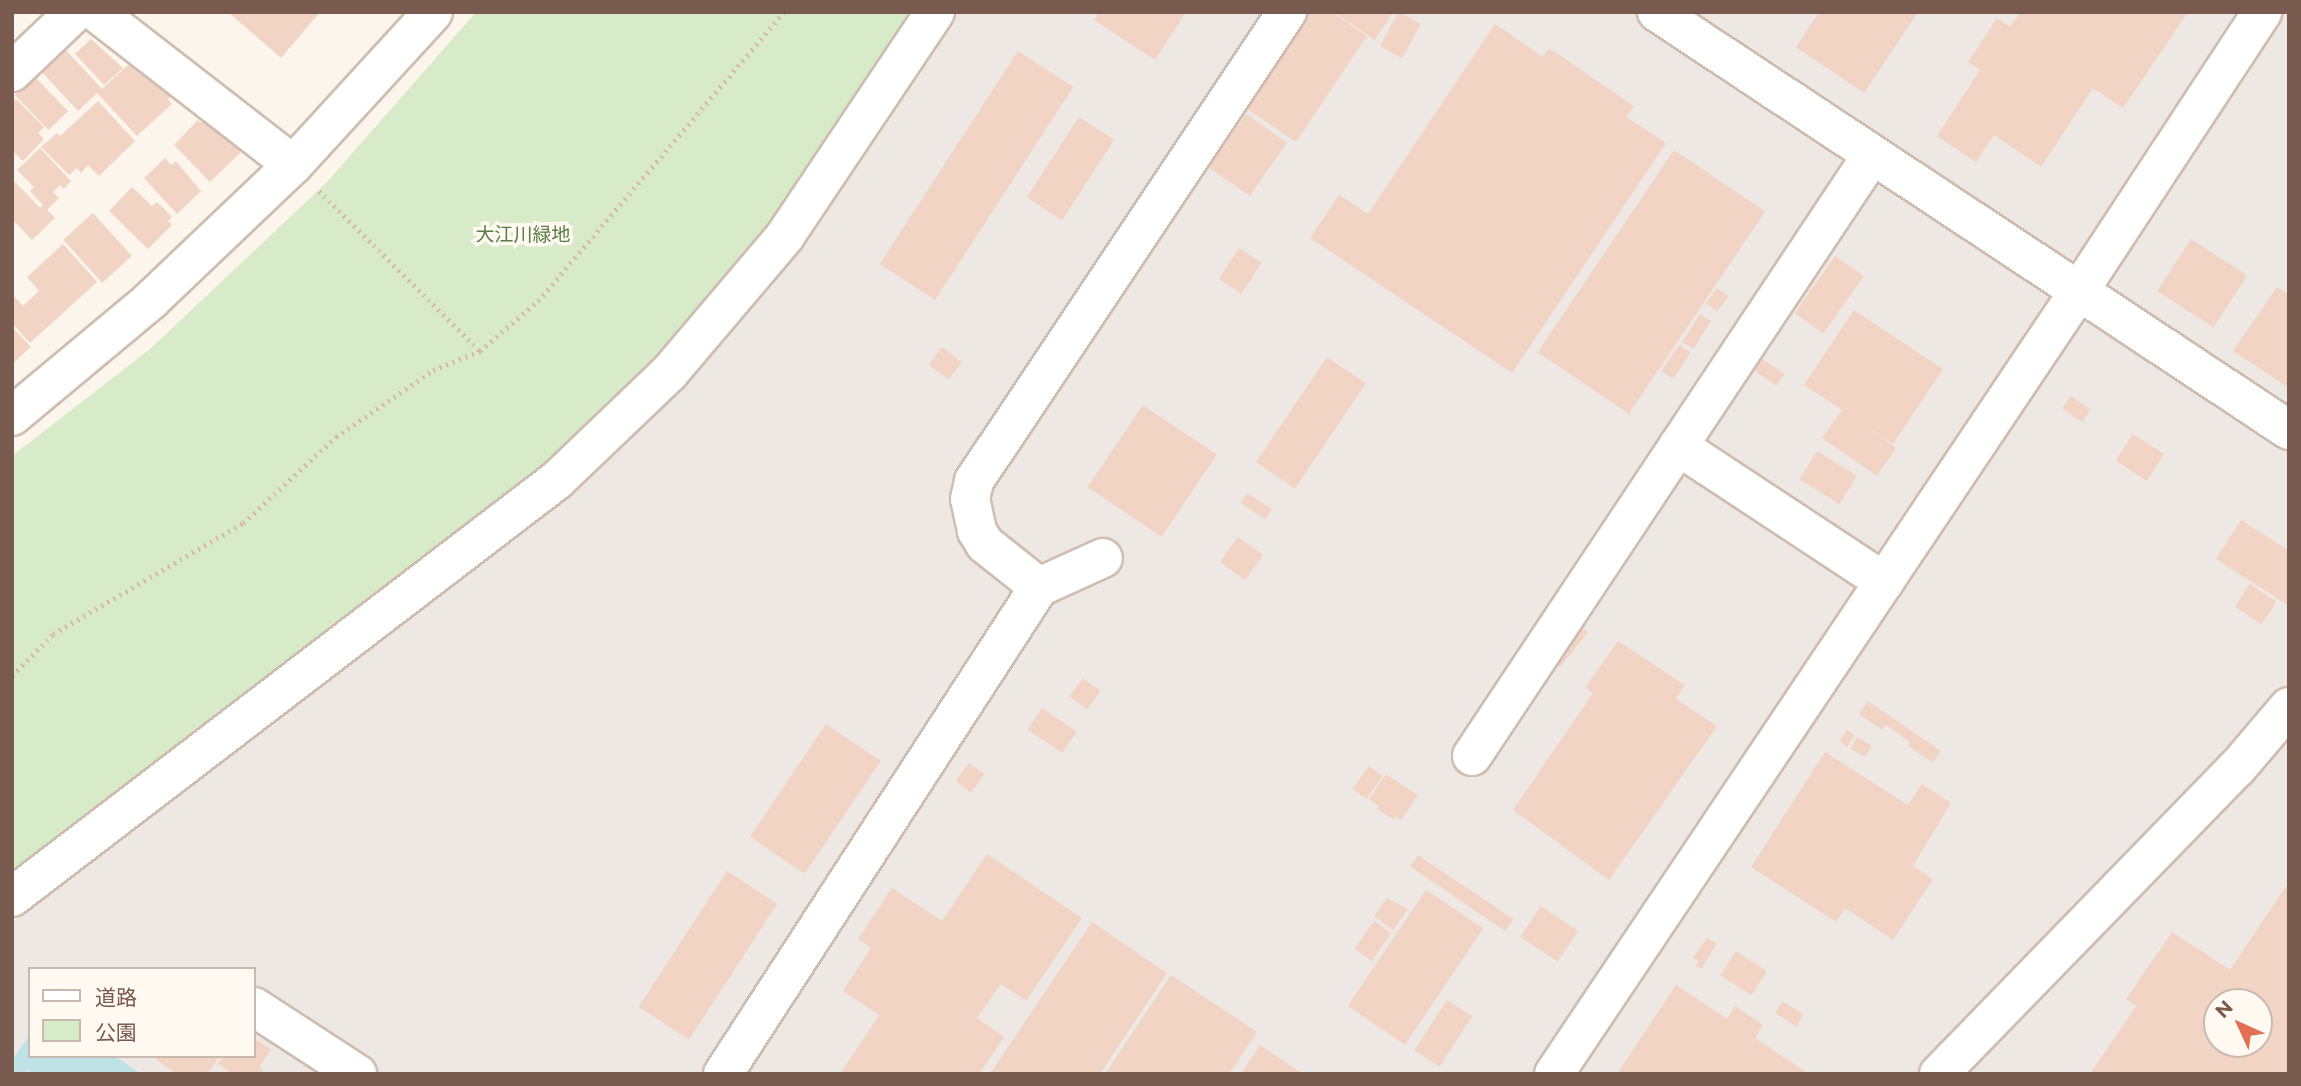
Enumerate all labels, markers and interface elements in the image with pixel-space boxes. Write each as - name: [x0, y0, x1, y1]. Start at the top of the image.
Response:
- park label: 大江川緑地: [476, 224, 570, 246]
- legend: [28, 967, 256, 1058]
- text: 道路: [95, 985, 137, 1010]
- north arrow: [2203, 988, 2273, 1058]
- text: N: [2211, 996, 2238, 1023]
- text: 公園: [95, 1020, 137, 1045]

